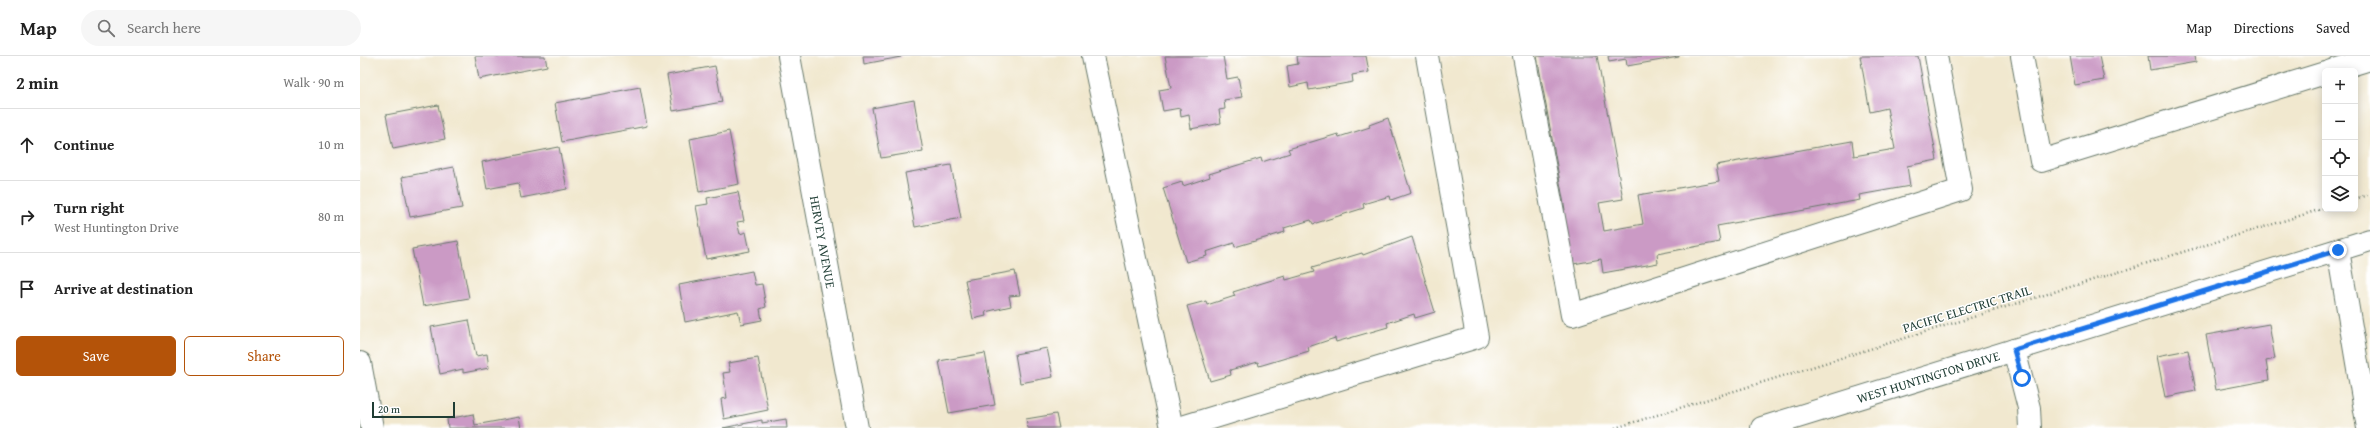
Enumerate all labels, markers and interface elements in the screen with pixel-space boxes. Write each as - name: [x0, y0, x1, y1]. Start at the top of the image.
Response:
- search box: [81, 10, 361, 46]
- text: Map: [20, 14, 57, 42]
- icon: search: [95, 17, 117, 39]
- text: Search here: [127, 17, 201, 38]
- text: Map: [2186, 18, 2212, 38]
- text: Directions: [2234, 18, 2294, 38]
- text: Saved: [2316, 18, 2350, 38]
- map controls: [2322, 68, 2358, 212]
- button: +: [2322, 68, 2358, 104]
- text: 2 min: [16, 70, 58, 95]
- text: Walk · 90 m: [283, 73, 344, 92]
- button: −: [2322, 104, 2358, 140]
- icon: ahead: [16, 134, 38, 156]
- text: Continue: [54, 134, 115, 155]
- text: 10 m: [318, 135, 344, 154]
- button: locate: [2322, 140, 2358, 176]
- button: layers: [2322, 176, 2358, 212]
- street label: HERVEY AVENUE: [805, 194, 841, 290]
- text: Turn right: [54, 197, 125, 218]
- icon: right: [16, 206, 38, 228]
- text: 80 m: [318, 207, 344, 226]
- text: West Huntington Drive: [54, 218, 179, 237]
- route end: [2329, 241, 2347, 259]
- icon: arrive: [16, 278, 38, 300]
- text: Arrive at destination: [54, 278, 193, 299]
- street label: PACIFIC ELECTRIC TRAIL: [1900, 280, 2034, 338]
- button: Save: [16, 336, 176, 376]
- button: Share: [184, 336, 344, 376]
- street label: WEST HUNTINGTON DRIVE: [1855, 345, 2002, 408]
- route start: [2013, 369, 2031, 387]
- scale bar: [372, 400, 455, 419]
- text: 20 m: [378, 401, 400, 417]

